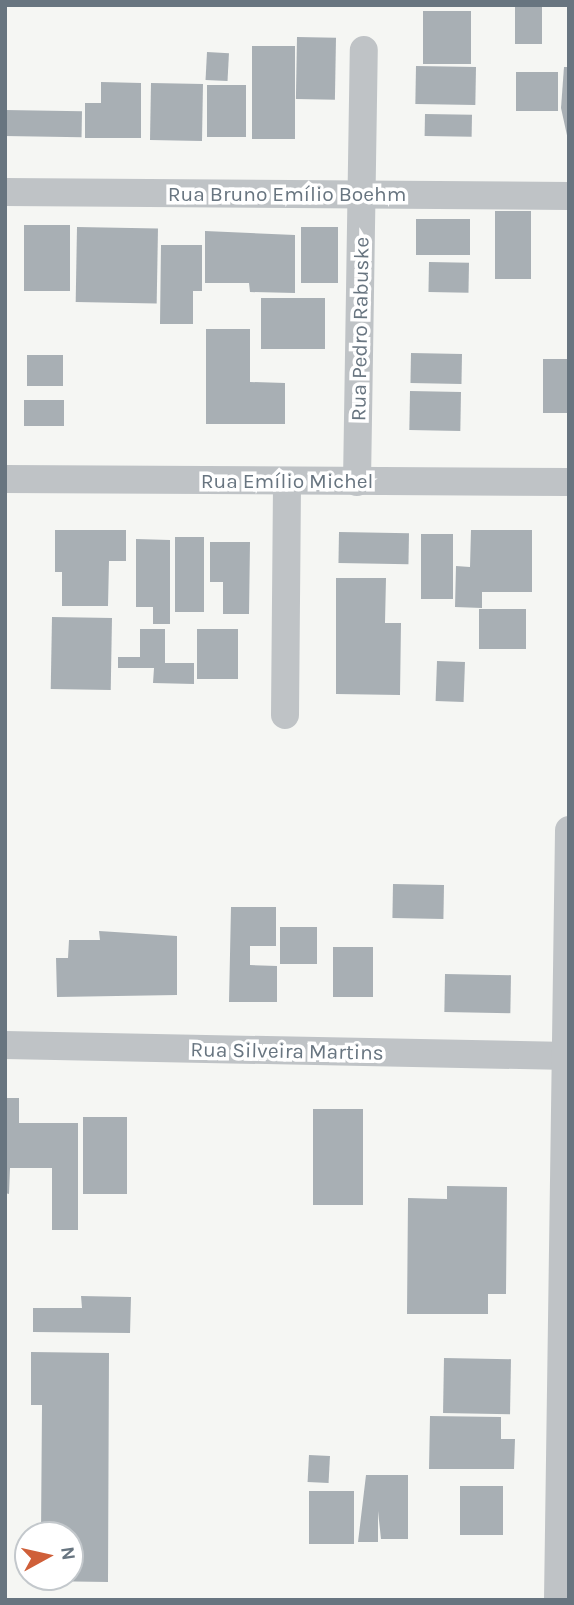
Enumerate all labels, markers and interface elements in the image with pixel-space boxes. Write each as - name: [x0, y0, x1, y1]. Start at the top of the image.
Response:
- street label: Rua Bruno Emílio Boehm: [168, 181, 406, 207]
- street label: Rua Pedro Rabuske: [346, 237, 374, 421]
- street label: Rua Emílio Michel: [201, 468, 373, 494]
- street label: Rua Silveira Martins: [190, 1037, 384, 1065]
- north arrow: [14, 1521, 84, 1591]
- text: N: [56, 1545, 80, 1562]

